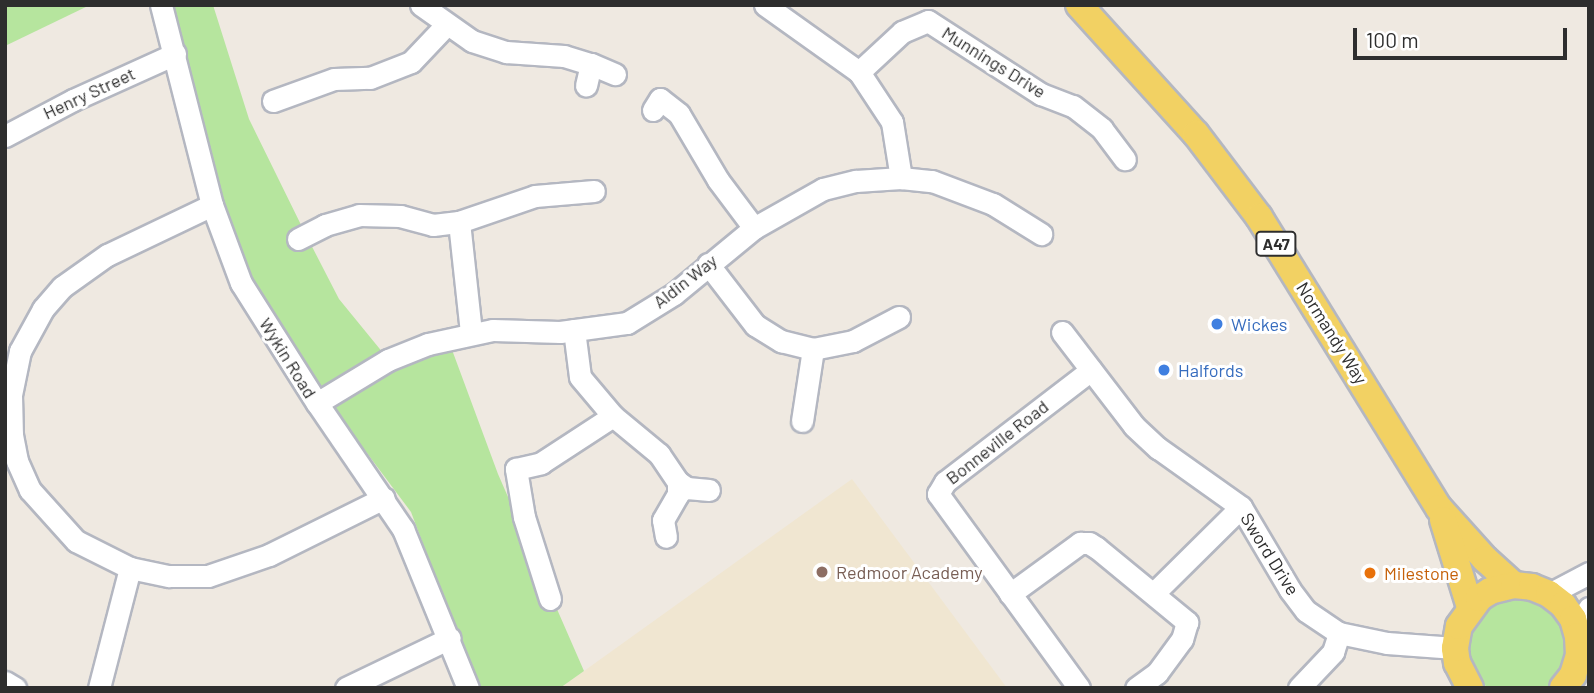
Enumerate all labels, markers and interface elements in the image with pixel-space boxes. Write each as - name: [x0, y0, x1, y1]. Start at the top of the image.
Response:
- scale bar: [1356, 14, 1570, 58]
- street label: Munnings Drive: [938, 22, 1050, 102]
- text: 100 m: [1366, 27, 1419, 52]
- street label: Henry Street: [40, 62, 138, 124]
- road number: A47: [1255, 232, 1297, 256]
- street label: Aldin Way: [649, 249, 721, 313]
- street label: Normandy Way: [1292, 278, 1372, 388]
- place label: Wickes: [1231, 313, 1288, 335]
- street label: Wykin Road: [255, 314, 321, 402]
- marker: Wickes: [1209, 316, 1225, 332]
- place label: Halfords: [1178, 359, 1243, 381]
- marker: Halfords: [1156, 362, 1172, 378]
- street label: Bonneville Road: [941, 395, 1053, 489]
- street label: Sword Drive: [1236, 509, 1304, 599]
- place label: Redmoor Academy: [836, 561, 983, 583]
- place label: Milestone: [1384, 562, 1459, 584]
- marker: Redmoor Academy: [814, 564, 830, 580]
- marker: Milestone: [1362, 565, 1378, 581]

